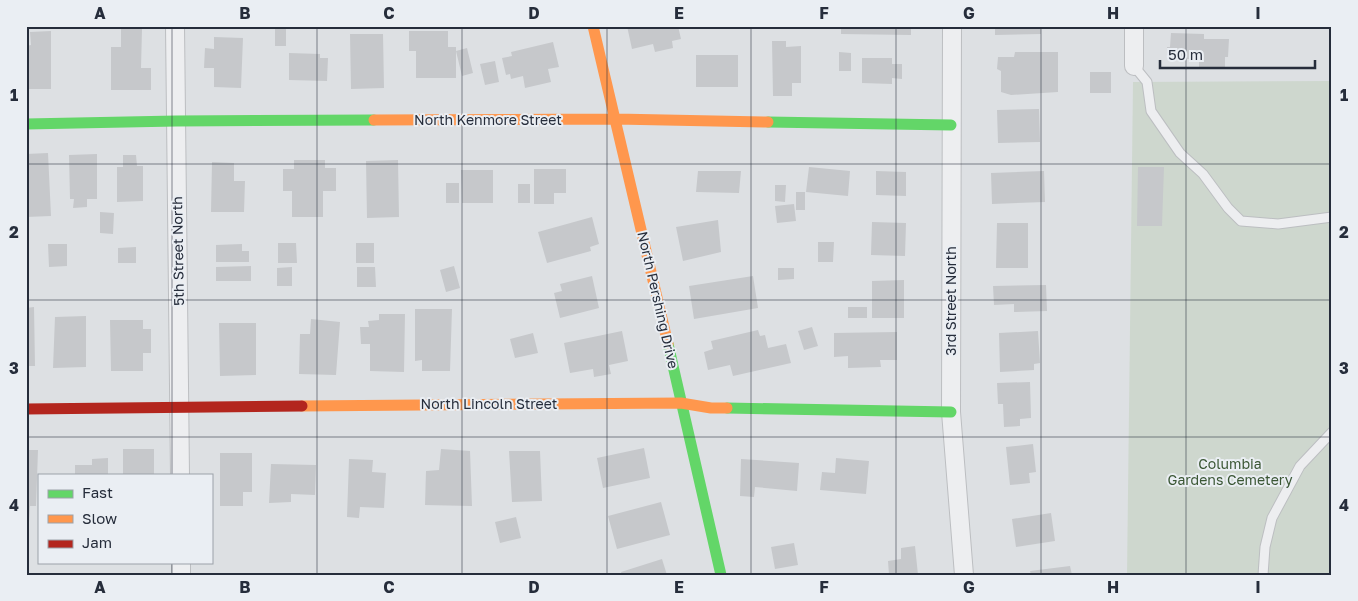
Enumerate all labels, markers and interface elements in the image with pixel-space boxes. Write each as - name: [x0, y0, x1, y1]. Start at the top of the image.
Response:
- text: A: [94, 3, 106, 23]
- text: B: [239, 3, 251, 23]
- text: C: [383, 3, 395, 23]
- text: D: [528, 3, 540, 23]
- text: E: [674, 3, 684, 23]
- text: F: [819, 3, 829, 23]
- text: G: [963, 3, 975, 23]
- text: H: [1107, 3, 1119, 23]
- text: I: [1255, 3, 1261, 23]
- scale bar: [1160, 38, 1316, 70]
- text: 50 m: [1168, 45, 1203, 63]
- text: 1: [10, 85, 18, 105]
- text: 1: [1340, 85, 1348, 105]
- street label: North Kenmore Street: [414, 111, 562, 128]
- street label: 5th Street North: [168, 196, 187, 306]
- text: 2: [9, 222, 19, 242]
- text: 2: [1339, 222, 1349, 242]
- street label: North Pershing Drive: [634, 230, 683, 370]
- street label: 3rd Street North: [942, 246, 959, 356]
- text: 3: [9, 358, 19, 378]
- text: 3: [1339, 358, 1349, 378]
- street label: North Lincoln Street: [421, 395, 557, 412]
- park label: Columbia Gardens Cemetery: [1168, 455, 1293, 488]
- legend: [38, 474, 212, 564]
- text: Fast: [82, 483, 113, 501]
- text: 4: [9, 495, 19, 515]
- text: 4: [1339, 495, 1349, 515]
- text: Slow: [82, 509, 117, 527]
- text: Jam: [82, 533, 112, 551]
- text: A: [94, 577, 106, 597]
- text: B: [239, 577, 251, 597]
- text: C: [383, 577, 395, 597]
- text: D: [528, 577, 540, 597]
- text: E: [674, 577, 684, 597]
- text: F: [819, 577, 829, 597]
- text: G: [963, 577, 975, 597]
- text: H: [1107, 577, 1119, 597]
- text: I: [1255, 577, 1261, 597]

